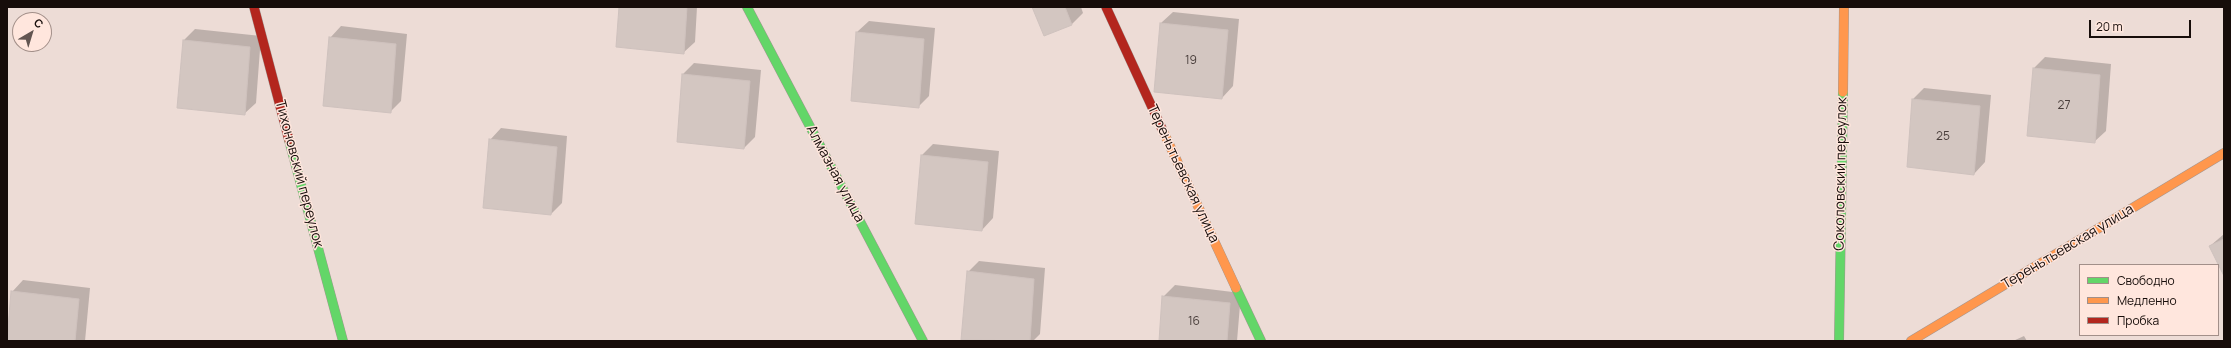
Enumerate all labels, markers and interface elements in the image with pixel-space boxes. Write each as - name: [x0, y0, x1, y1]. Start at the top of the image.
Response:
- north arrow: [12, 12, 52, 52]
- scale bar: [2091, 12, 2193, 38]
- text: С: [31, 15, 47, 31]
- text: 20 m: [2096, 18, 2123, 35]
- house number: 19: [1185, 54, 1197, 68]
- street label: Соколовский переулок: [1831, 97, 1851, 251]
- street label: Тихоновский переулок: [271, 98, 327, 250]
- house number: 27: [2058, 99, 2070, 113]
- street label: Тереньтьевская улица: [1144, 102, 1222, 246]
- street label: Алмазная улица: [802, 123, 868, 225]
- house number: 25: [1936, 130, 1950, 144]
- street label: Тереньтьевская улица: [1999, 201, 2137, 293]
- legend: [2079, 264, 2219, 336]
- text: Свободно: [2117, 272, 2175, 289]
- text: Медленно: [2117, 292, 2177, 309]
- text: Пробка: [2117, 312, 2159, 329]
- house number: 16: [1188, 315, 1200, 329]

